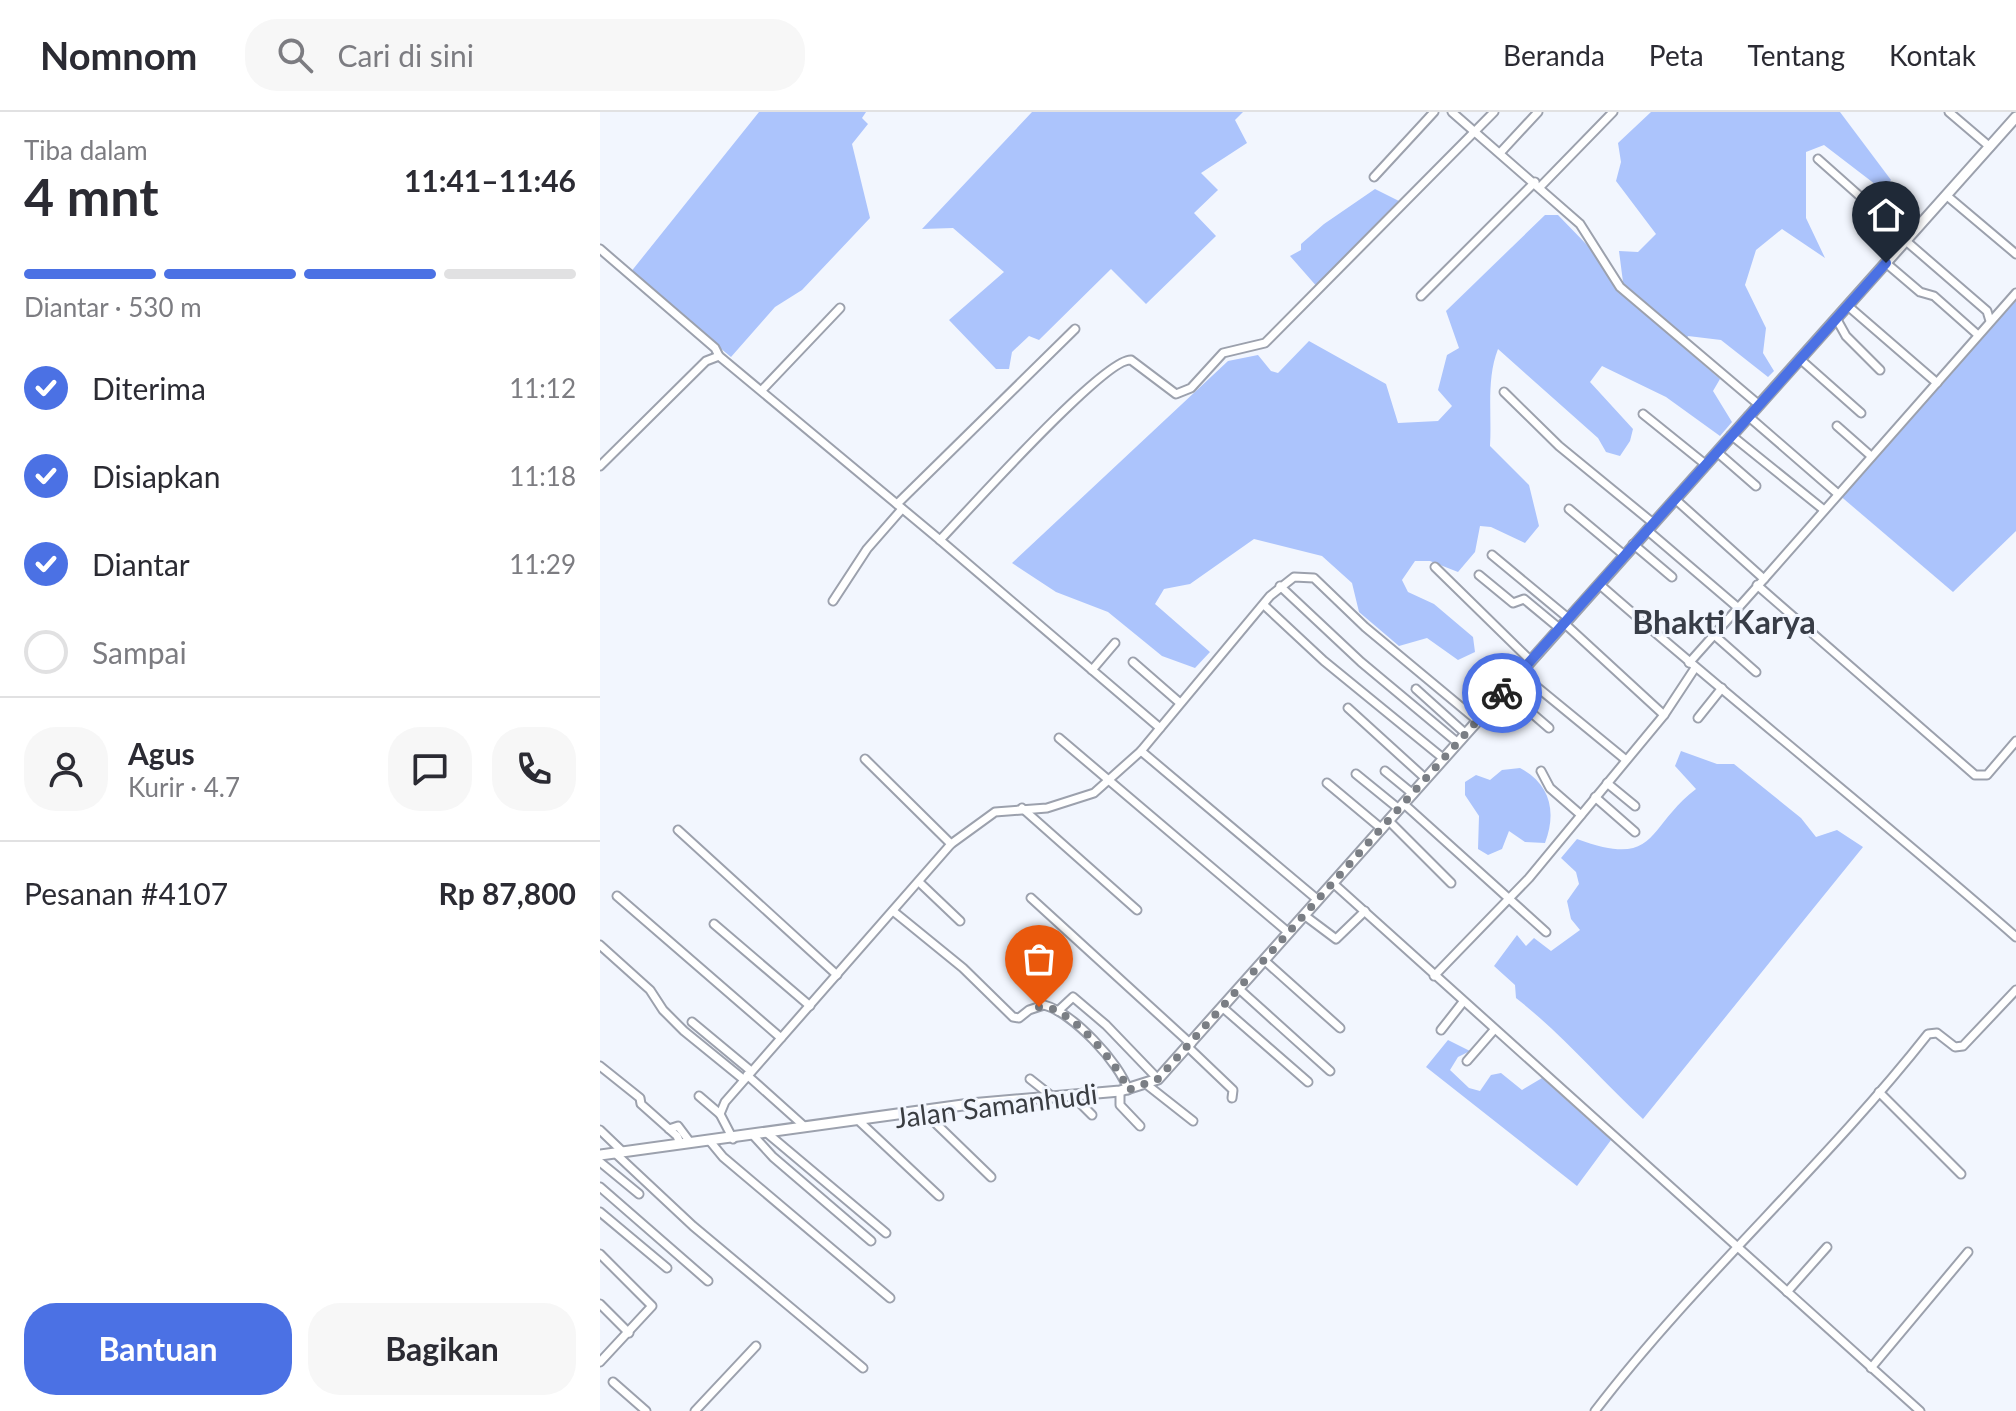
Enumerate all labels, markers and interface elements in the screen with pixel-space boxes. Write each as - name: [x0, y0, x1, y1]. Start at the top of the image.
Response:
- search box: [245, 19, 805, 91]
- text: Nomnom: [40, 32, 197, 78]
- icon: search: [273, 33, 317, 77]
- text: Cari di sini: [337, 37, 474, 73]
- text: Beranda: [1503, 38, 1605, 72]
- text: Peta: [1649, 38, 1704, 72]
- text: Tentang: [1748, 38, 1845, 72]
- text: Kontak: [1889, 38, 1976, 72]
- text: Tiba dalam: [24, 134, 148, 166]
- text: 11:41–11:46: [404, 162, 576, 198]
- text: 4 mnt: [24, 165, 159, 227]
- pin: [1852, 181, 1920, 263]
- icon: home: [1864, 193, 1908, 237]
- text: Diantar · 530 m: [24, 291, 202, 323]
- icon: check: [24, 366, 68, 410]
- text: Diterima: [92, 370, 206, 406]
- text: 11:12: [509, 372, 576, 404]
- icon: check: [24, 454, 68, 498]
- text: Disiapkan: [92, 458, 221, 494]
- text: 11:18: [509, 460, 576, 492]
- icon: check: [24, 542, 68, 586]
- text: Diantar: [92, 546, 190, 582]
- text: 11:29: [509, 548, 576, 580]
- district label: Bhakti Karya: [1632, 602, 1816, 641]
- text: Sampai: [92, 634, 187, 670]
- courier: [1462, 653, 1542, 733]
- icon: bike: [1480, 671, 1524, 715]
- button: person: [24, 727, 108, 811]
- button: chat: [388, 727, 472, 811]
- button: phone: [492, 727, 576, 811]
- text: Agus: [128, 735, 195, 771]
- text: Kurir · 4.7: [128, 771, 240, 803]
- text: Pesanan #4107: [24, 875, 228, 911]
- text: Rp 87,800: [439, 875, 576, 911]
- pin: [1005, 925, 1073, 1007]
- icon: bag: [1017, 937, 1061, 981]
- street label: Jalan Samanhudi: [893, 1076, 1099, 1134]
- button: Bantuan: [24, 1303, 292, 1395]
- button: Bagikan: [308, 1303, 576, 1395]

